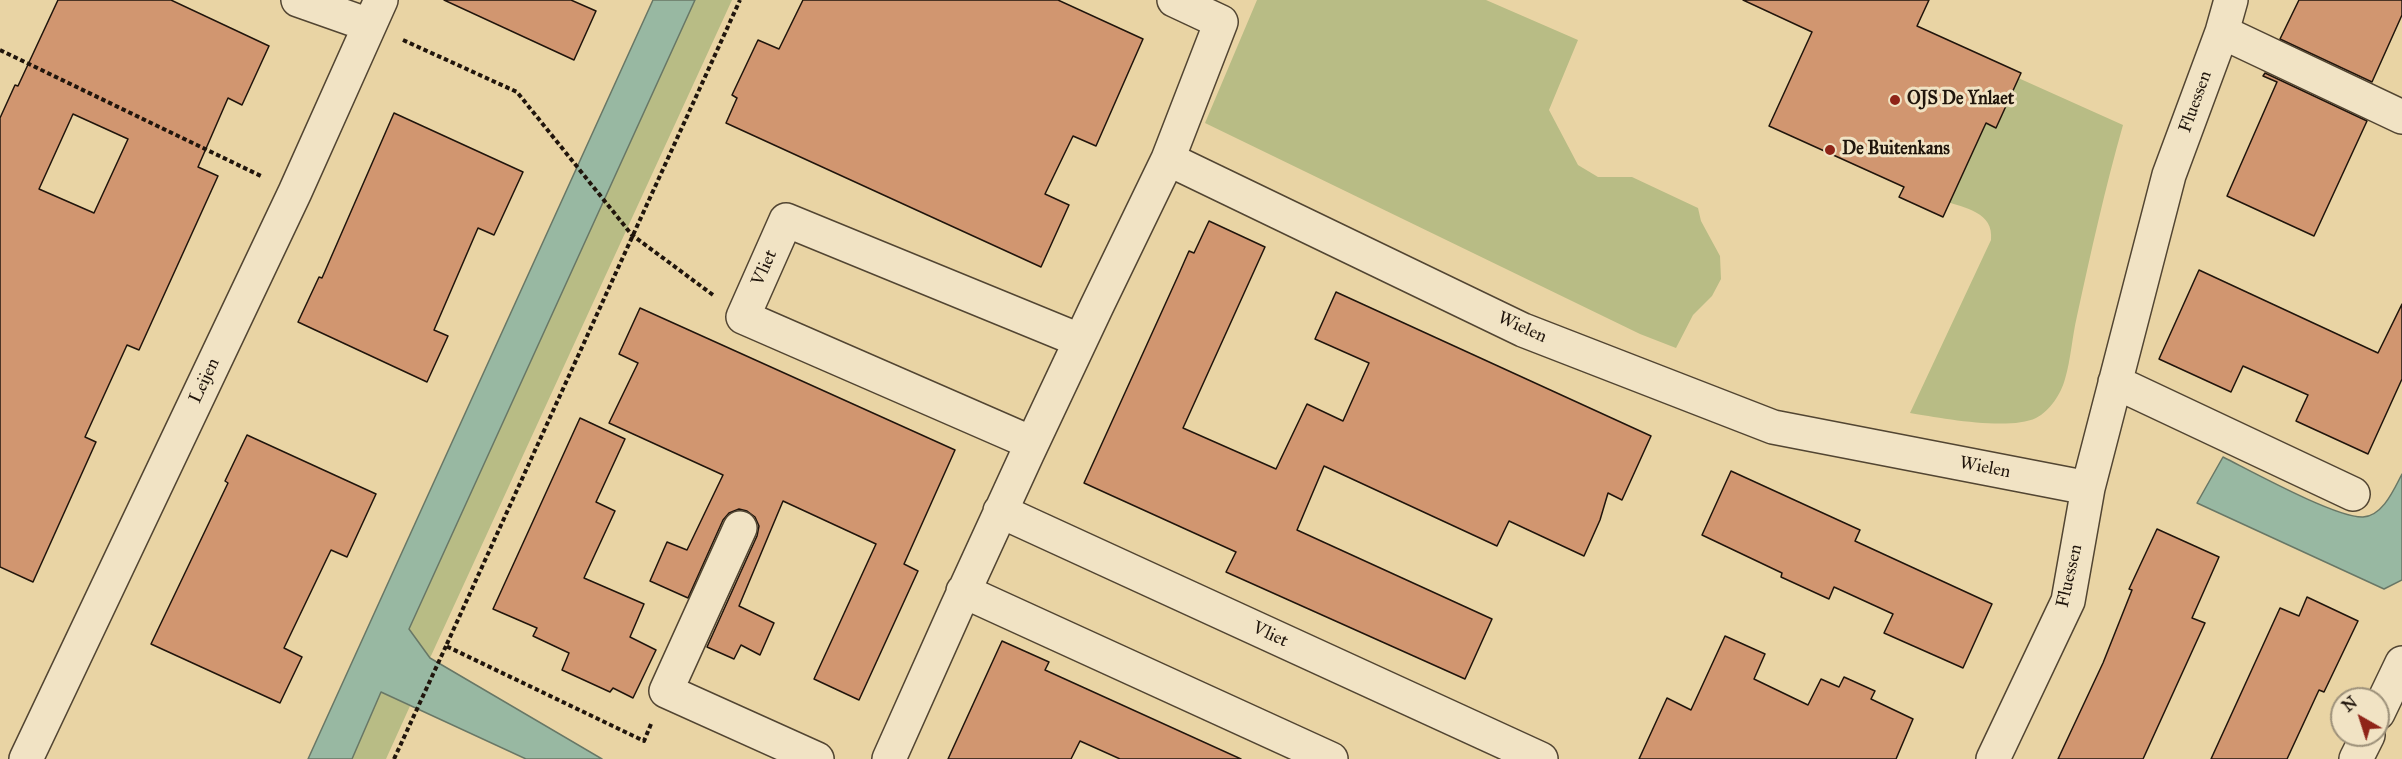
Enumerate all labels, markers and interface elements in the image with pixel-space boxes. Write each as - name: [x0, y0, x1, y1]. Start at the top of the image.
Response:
- street label: Fluessen: [2175, 68, 2217, 136]
- place label: OJS De Ynlaet: [1907, 89, 2014, 111]
- marker: OJS De Ynlaet: [1888, 93, 1902, 107]
- place label: De Buitenkans: [1842, 139, 1950, 161]
- marker: De Buitenkans: [1823, 143, 1837, 157]
- street label: Vliet: [748, 247, 782, 289]
- street label: Wielen: [1494, 308, 1550, 348]
- street label: Leijen: [185, 355, 225, 407]
- street label: Wielen: [1958, 452, 2012, 484]
- street label: Fluessen: [2052, 542, 2088, 610]
- street label: Vliet: [1249, 617, 1291, 653]
- north arrow: [2330, 687, 2390, 747]
- text: N: [2338, 693, 2361, 716]

